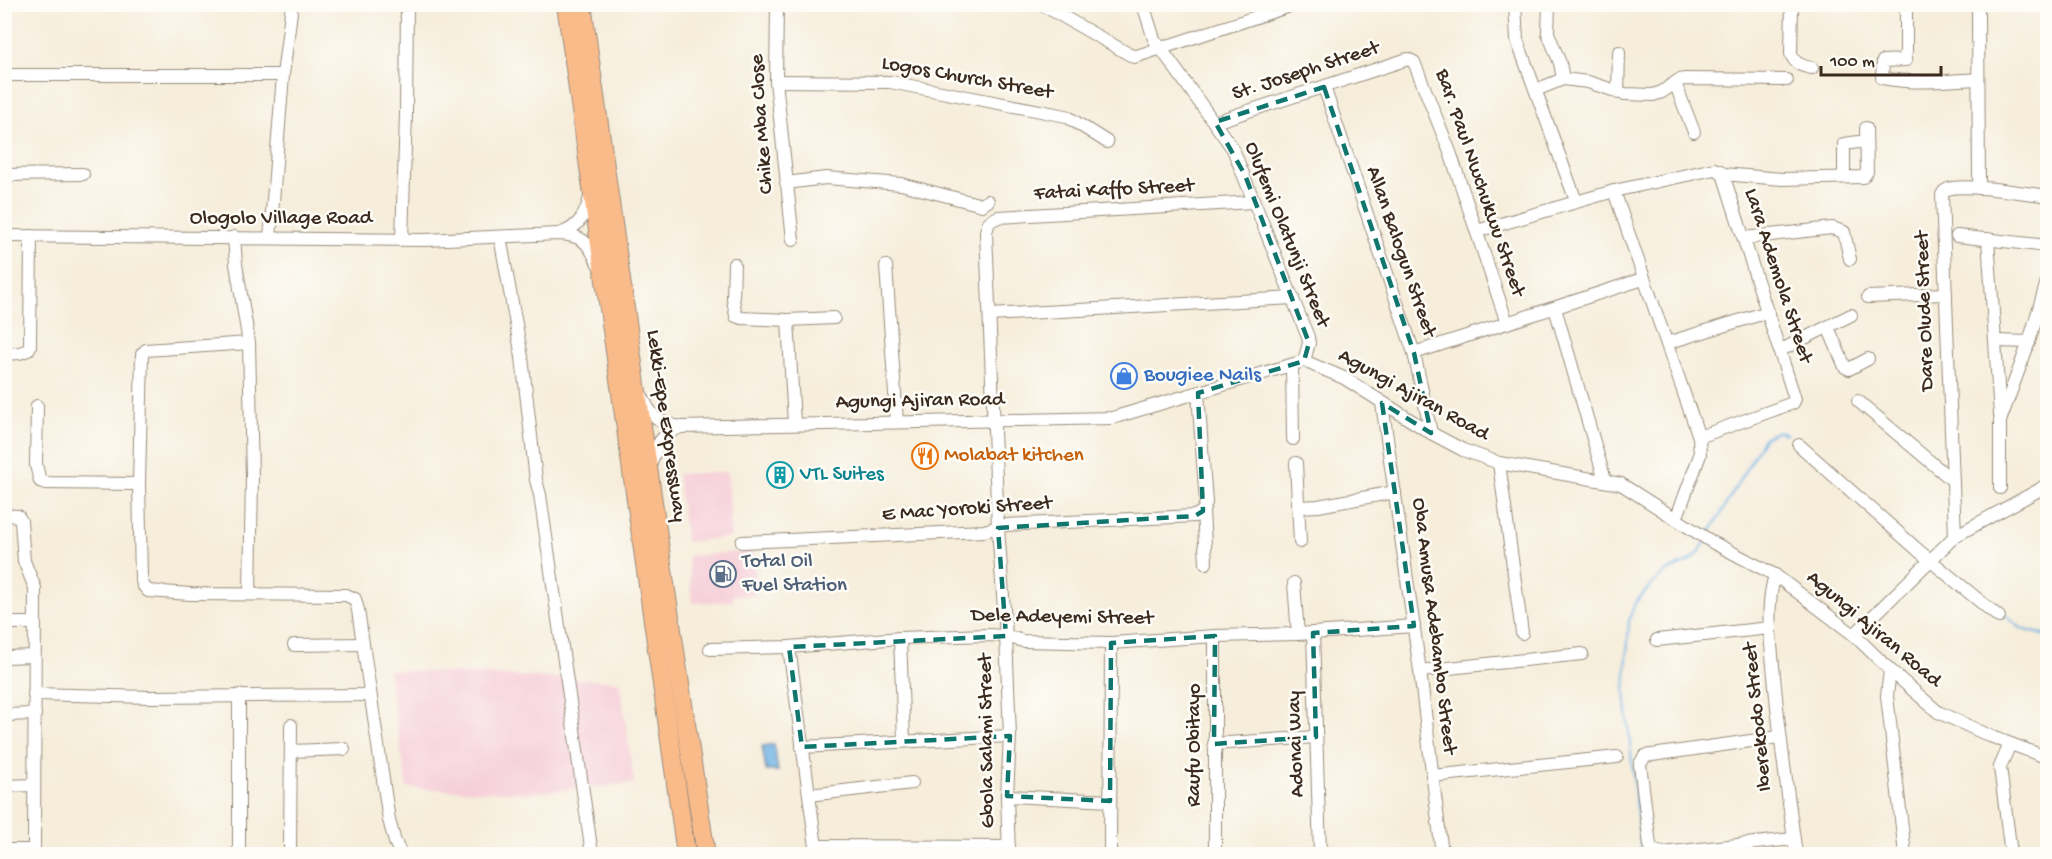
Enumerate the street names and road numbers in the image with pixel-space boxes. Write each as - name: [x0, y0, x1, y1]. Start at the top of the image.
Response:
- street label: St. Joseph Street: [1229, 36, 1385, 108]
- street label: Chike Mba Close: [746, 52, 780, 195]
- street label: Logos Church Street: [879, 52, 1057, 107]
- street label: Bar. Paul Nwchukwu Street: [1428, 65, 1530, 302]
- street label: Olufemi Olatunji Street: [1237, 139, 1336, 334]
- street label: Allan Balogun Street: [1359, 163, 1442, 343]
- street label: Fatai Kaffo Street: [1032, 174, 1197, 208]
- street label: Lara Ademola Street: [1737, 186, 1818, 369]
- street label: Ologolo Village Road: [190, 207, 374, 232]
- street label: Dare Olude Street: [1911, 228, 1941, 393]
- street label: Lekki-Epe Expressway: [639, 328, 691, 524]
- street label: Agungi Ajiran Road: [1333, 344, 1494, 449]
- street label: Agungi Ajiran Road: [835, 388, 1006, 416]
- street label: E Mac Yoroki Street: [881, 491, 1055, 528]
- street label: Oba Amusa Adebambo Street: [1405, 496, 1461, 758]
- street label: Agungi Ajiran Road: [1800, 566, 1947, 695]
- street label: Dele Adeyemi Street: [969, 604, 1156, 632]
- street label: Iberekodo Street: [1738, 639, 1779, 793]
- street label: Gbola Salami Street: [974, 651, 1002, 829]
- street label: Raufu Obitayo: [1183, 683, 1208, 807]
- street label: Adonai Way: [1283, 690, 1311, 798]

